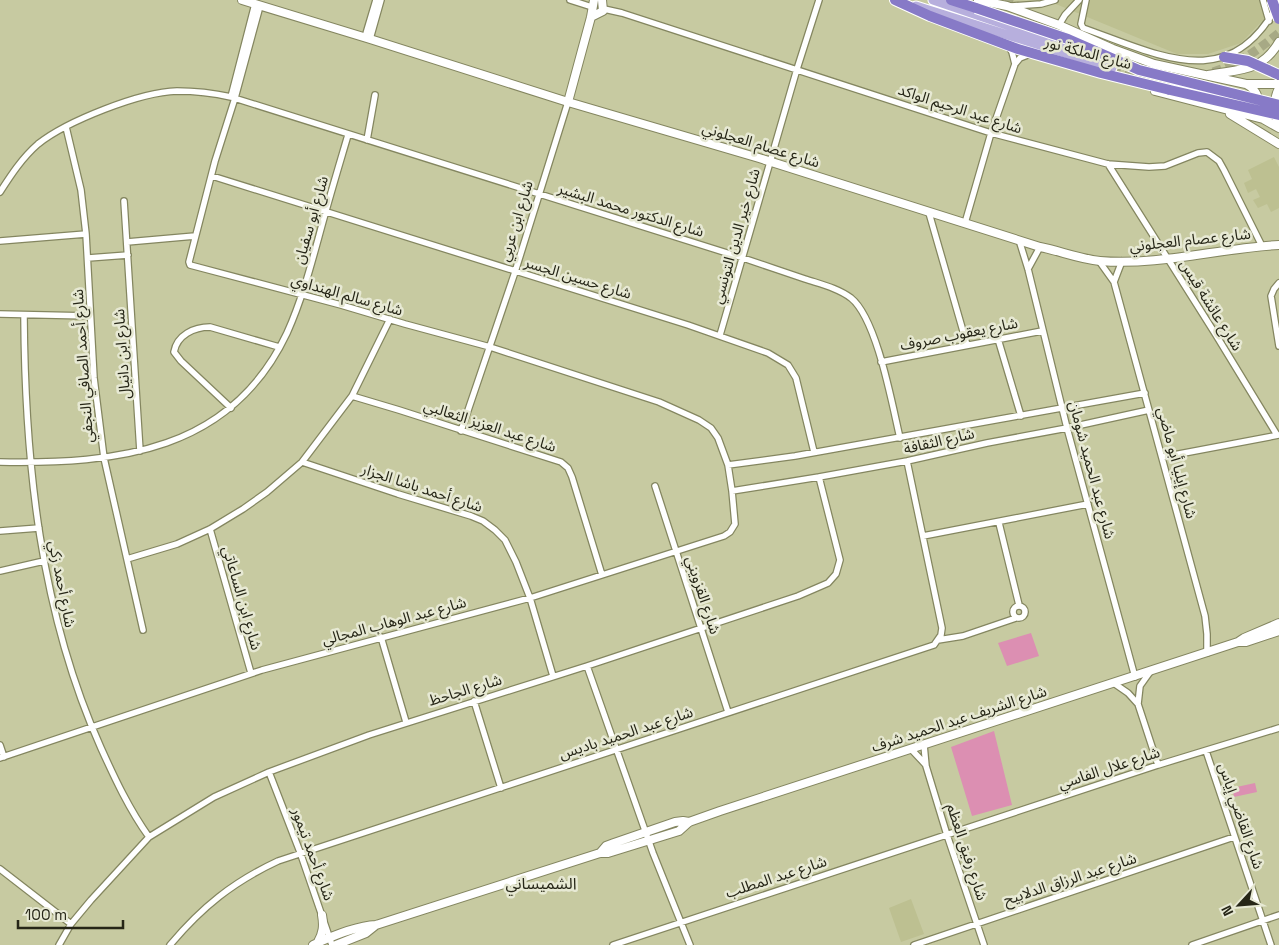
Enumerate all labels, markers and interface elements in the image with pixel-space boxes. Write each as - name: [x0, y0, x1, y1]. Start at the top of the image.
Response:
- street label: شارع الملكة نور: [1041, 32, 1134, 76]
- street label: شارع عبد الرحيم الواكد: [895, 79, 1025, 140]
- street label: شارع عصام العجلوني: [699, 118, 822, 174]
- street label: شارع خير الدين التونسي: [707, 166, 767, 307]
- street label: شارع أبو سفيان: [289, 173, 335, 267]
- street label: شارع ابن عربي: [494, 178, 540, 264]
- street label: شارع الدكتور محمد البشير: [554, 178, 707, 244]
- street label: شارع عصام العجلوني: [1128, 224, 1252, 258]
- street label: شارع حسين الجسر: [521, 252, 634, 306]
- street label: شارع عائشة قيس: [1173, 255, 1247, 356]
- street label: شارع سالم الهنداوي: [288, 269, 405, 322]
- street label: شارع أحمد الصافي النجفي: [68, 288, 100, 444]
- street label: شارع ابن دانيال: [109, 308, 137, 400]
- street label: شارع يعقوب صروف: [898, 313, 1020, 357]
- street label: شارع عبد العزيز الثعالبي: [421, 395, 559, 459]
- street label: شارع عبد الحميد شومان: [1062, 399, 1120, 542]
- street label: شارع إيليا أبو ماضي: [1151, 405, 1202, 522]
- street label: شارع الثقافة: [902, 423, 977, 461]
- street label: شارع أحمد باشا الجزار: [357, 459, 485, 519]
- street label: شارع أحمد زكي: [42, 539, 80, 630]
- street label: شارع ابن الساعاتي: [216, 544, 266, 653]
- street label: شارع القزويني: [679, 553, 725, 638]
- street label: شارع عبد الوهاب المجالي: [319, 592, 469, 652]
- street label: شارع الجاحظ: [426, 669, 505, 713]
- street label: شارع الشريف عبد الحميد شرف: [869, 681, 1050, 759]
- street label: شارع عبد الحميد باديس: [556, 702, 696, 766]
- street label: شارع علال الفاسي: [1056, 742, 1163, 796]
- street label: شارع القاضي إياس: [1212, 760, 1269, 873]
- street label: شارع رفيق العظم: [940, 801, 992, 904]
- street label: شارع أحمد تيمور: [285, 804, 339, 904]
- street label: شارع عبد الرزاق الدلابيح: [1001, 848, 1140, 912]
- street label: شارع عبد المطلب: [723, 851, 830, 905]
- district label: الشميساني: [505, 873, 577, 896]
- north arrow: [1214, 880, 1264, 930]
- scale bar: [18, 898, 122, 930]
- text: N: [1217, 903, 1237, 919]
- text: 100 m: [25, 905, 67, 924]

